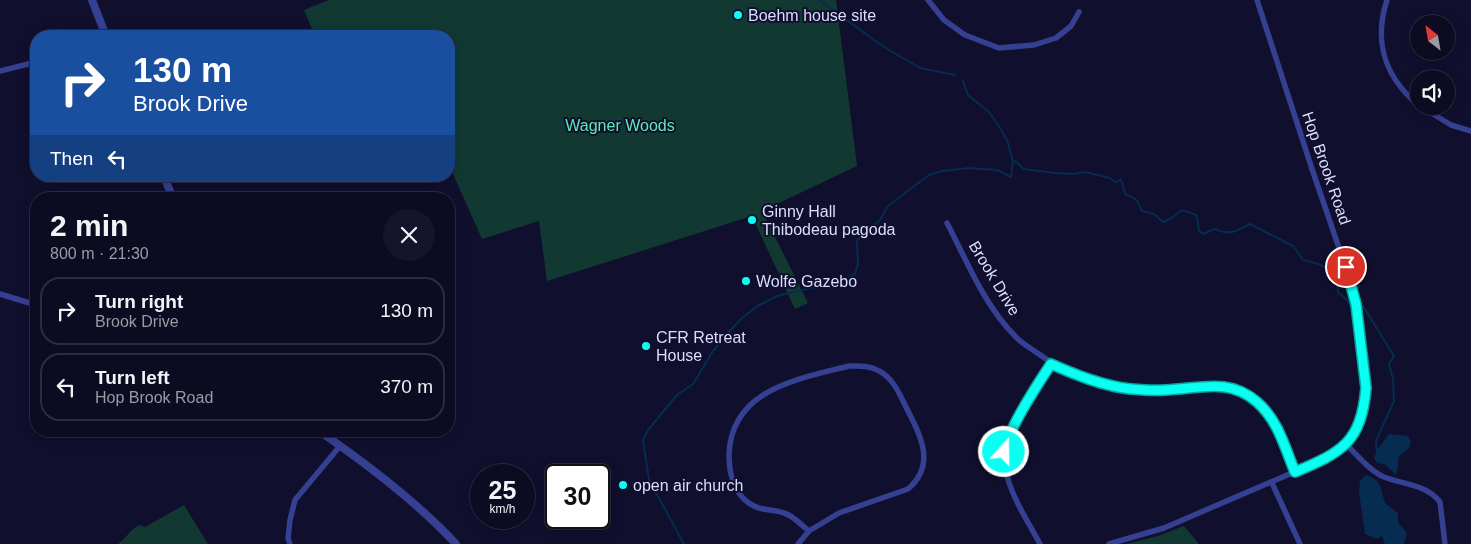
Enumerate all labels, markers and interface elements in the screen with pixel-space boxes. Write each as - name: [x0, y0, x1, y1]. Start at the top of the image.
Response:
- place label: Boehm house site: [748, 7, 876, 24]
- marker: Boehm house site: [732, 9, 744, 21]
- north arrow: [1410, 15, 1455, 60]
- map controls: [1410, 15, 1455, 115]
- icon: right: [50, 50, 115, 115]
- text: 130 m: [133, 50, 232, 89]
- button: sound: [1410, 70, 1455, 115]
- text: Brook Drive: [133, 91, 248, 116]
- street label: Hop Brook Road: [1299, 109, 1354, 227]
- park label: Wagner Woods: [565, 117, 675, 134]
- icon: left: [103, 145, 131, 173]
- text: Then: [50, 148, 93, 169]
- place label: Ginny Hall Thibodeau pagoda: [762, 203, 896, 238]
- text: 2 min: [50, 209, 128, 242]
- button: close: [383, 209, 435, 261]
- marker: Ginny Hall Thibodeau pagoda: [746, 214, 758, 226]
- street label: Brook Drive: [966, 238, 1023, 319]
- text: 800 m · 21:30: [50, 245, 149, 262]
- pin: [1325, 246, 1367, 288]
- icon: arrive: [1332, 253, 1360, 281]
- place label: Wolfe Gazebo: [756, 273, 857, 290]
- marker: Wolfe Gazebo: [740, 275, 752, 287]
- text: Turn right: [95, 291, 183, 312]
- icon: right: [52, 297, 80, 325]
- text: 130 m: [380, 300, 433, 321]
- text: Brook Drive: [95, 313, 179, 330]
- place label: CFR Retreat House: [656, 329, 746, 364]
- marker: CFR Retreat House: [640, 340, 652, 352]
- text: Turn left: [95, 367, 170, 388]
- icon: left: [52, 373, 80, 401]
- text: 370 m: [380, 376, 433, 397]
- text: Hop Brook Road: [95, 389, 213, 406]
- position arrow: [977, 425, 1029, 477]
- speed limit sign: 30: [545, 464, 610, 529]
- text: 25: [489, 476, 516, 504]
- place label: open air church: [633, 477, 743, 494]
- marker: open air church: [617, 479, 629, 491]
- text: km/h: [489, 502, 516, 516]

